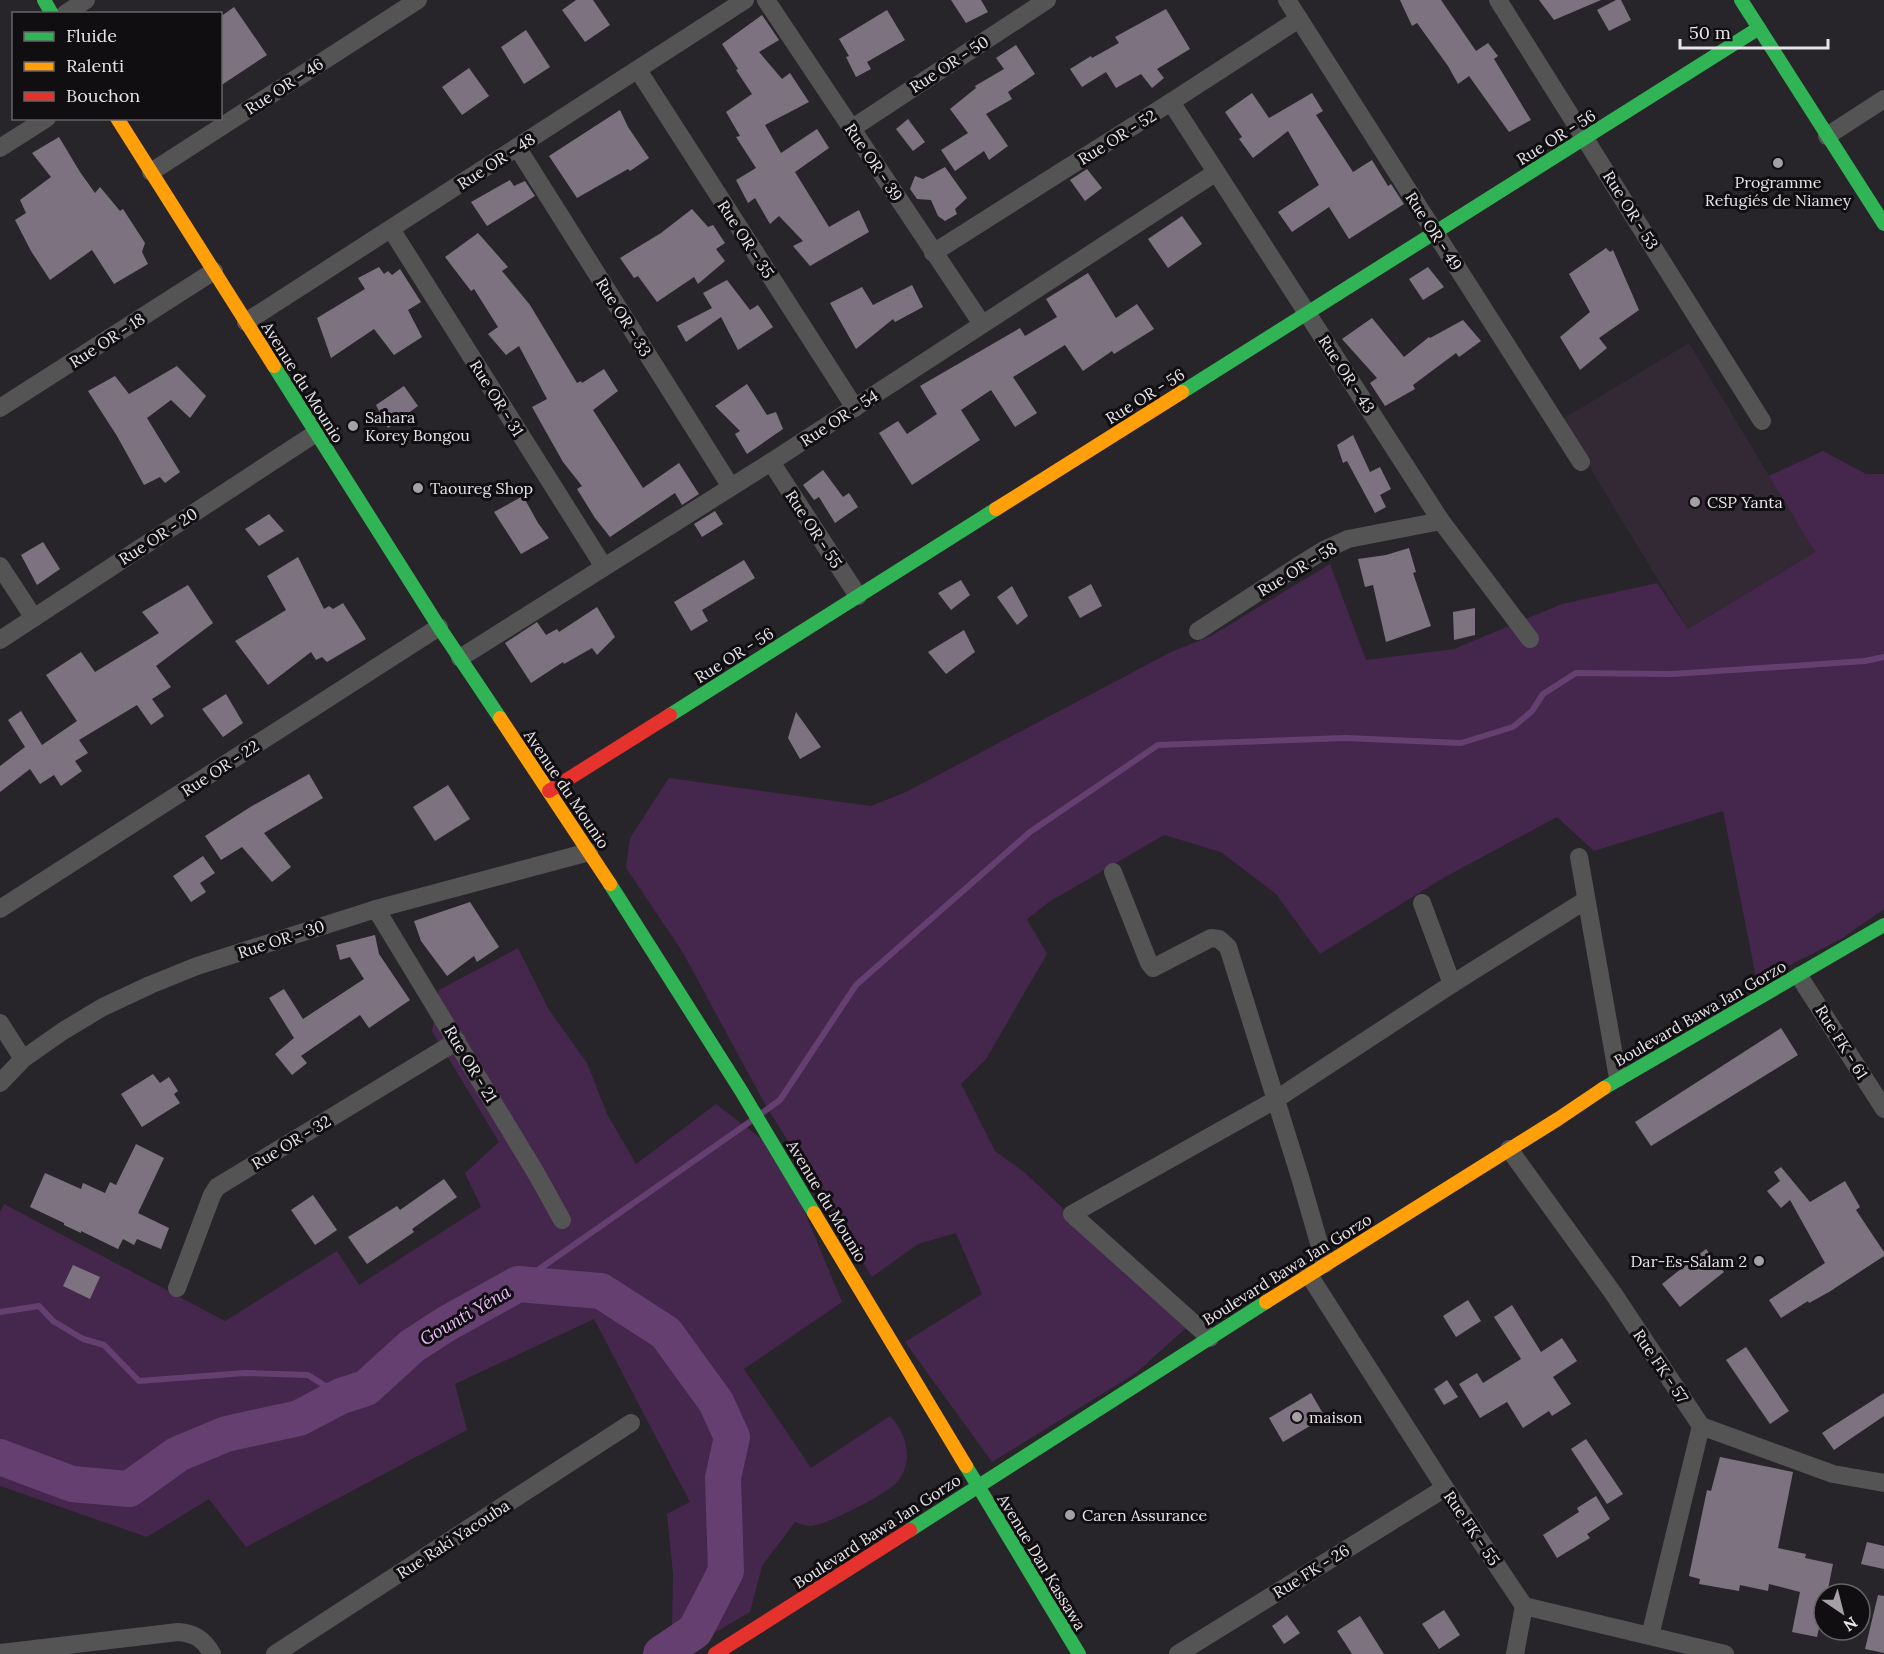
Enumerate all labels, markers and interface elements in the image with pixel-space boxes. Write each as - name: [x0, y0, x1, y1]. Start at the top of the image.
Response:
- legend: [12, 12, 222, 120]
- scale bar: [1680, 12, 1828, 50]
- text: 50 m: [1689, 21, 1731, 44]
- text: Fluide: [66, 24, 117, 47]
- street label: Rue OR - 50: [906, 31, 992, 97]
- street label: Rue OR - 46: [241, 53, 327, 119]
- text: Ralenti: [66, 54, 124, 77]
- text: Bouchon: [66, 84, 140, 107]
- street label: Rue OR - 52: [1074, 105, 1160, 169]
- street label: Rue OR - 56: [1513, 105, 1599, 169]
- street label: Rue OR - 39: [841, 119, 907, 205]
- street label: Rue OR - 48: [453, 128, 539, 194]
- marker: Programme Refugiés de Niamey: [1771, 156, 1785, 170]
- street label: Rue OR - 53: [1599, 167, 1663, 253]
- place label: Programme Refugiés de Niamey: [1705, 172, 1852, 210]
- street label: Rue OR - 49: [1401, 188, 1467, 274]
- street label: Rue OR - 35: [713, 196, 779, 282]
- street label: Rue OR - 33: [592, 274, 656, 360]
- street label: Rue OR - 18: [65, 308, 149, 372]
- street label: Avenue du Mounio: [257, 317, 348, 446]
- street label: Rue OR - 43: [1314, 331, 1380, 417]
- street label: Rue OR - 31: [466, 356, 528, 440]
- street label: Rue OR - 56: [1102, 364, 1188, 428]
- street label: Rue OR - 54: [796, 385, 882, 451]
- place label: Sahara Korey Bongou: [365, 407, 470, 445]
- marker: Sahara Korey Bongou: [346, 419, 360, 433]
- place label: Taoureg Shop: [430, 478, 533, 498]
- marker: Taoureg Shop: [411, 481, 425, 495]
- street label: Rue OR - 55: [781, 486, 847, 572]
- place label: CSP Yanta: [1707, 492, 1783, 512]
- marker: CSP Yanta: [1688, 495, 1702, 509]
- street label: Rue OR - 20: [115, 503, 201, 569]
- street label: Rue OR - 58: [1254, 537, 1340, 601]
- street label: Rue OR - 56: [691, 623, 777, 687]
- street label: Avenue du Mounio: [519, 725, 614, 852]
- street label: Rue OR - 22: [177, 736, 263, 800]
- street label: Rue OR - 30: [235, 916, 327, 962]
- street label: Boulevard Bawa Jan Gorzo: [1610, 955, 1790, 1071]
- street label: Rue FK - 61: [1811, 1001, 1873, 1083]
- street label: Rue OR - 21: [440, 1022, 502, 1106]
- street label: Rue OR - 32: [248, 1111, 334, 1173]
- street label: Avenue du Mounio: [782, 1135, 871, 1266]
- street label: Boulevard Bawa Jan Gorzo: [1199, 1209, 1375, 1329]
- place label: Dar-Es-Salam 2: [1631, 1251, 1747, 1271]
- marker: Dar-Es-Salam 2: [1752, 1254, 1766, 1268]
- water label: Gounti Yéna: [415, 1280, 515, 1350]
- street label: Rue FK - 57: [1629, 1325, 1693, 1407]
- place label: maison: [1309, 1407, 1363, 1427]
- marker: maison: [1290, 1410, 1304, 1424]
- street label: Boulevard Bawa Jan Gorzo: [790, 1469, 964, 1593]
- street label: Rue FK - 55: [1440, 1487, 1504, 1569]
- street label: Avenue Dan Kassawa: [993, 1489, 1091, 1634]
- street label: Rue Raki Yacouba: [393, 1495, 513, 1583]
- place label: Caren Assurance: [1082, 1505, 1207, 1525]
- marker: Caren Assurance: [1063, 1508, 1077, 1522]
- street label: Rue FK - 26: [1269, 1540, 1353, 1602]
- north arrow: [1812, 1582, 1872, 1642]
- text: N: [1840, 1613, 1861, 1636]

